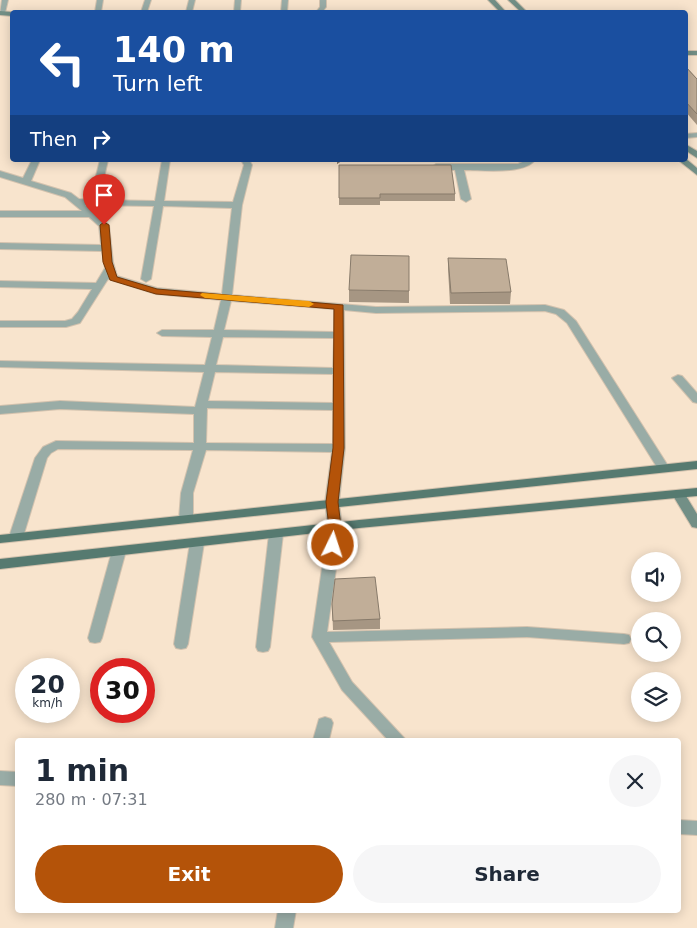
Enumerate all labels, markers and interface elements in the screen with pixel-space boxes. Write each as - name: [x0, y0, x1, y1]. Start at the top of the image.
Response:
- icon: left: [30, 30, 95, 95]
- text: 140 m: [113, 30, 235, 70]
- text: Turn left: [113, 71, 202, 96]
- icon: right: [87, 125, 115, 153]
- text: Then: [30, 128, 77, 150]
- pin: [83, 174, 125, 225]
- icon: arrive: [90, 181, 118, 209]
- position arrow: [306, 518, 358, 570]
- map controls: [631, 552, 681, 722]
- button: sound: [631, 552, 681, 602]
- button: search: [631, 612, 681, 662]
- speed limit sign: 30: [90, 658, 155, 723]
- text: 20: [30, 670, 65, 699]
- button: layers: [631, 672, 681, 722]
- text: km/h: [32, 696, 63, 710]
- text: 1 min: [35, 753, 129, 788]
- button: close: [609, 755, 661, 807]
- text: 280 m · 07:31: [35, 790, 148, 809]
- button: Exit: [35, 845, 343, 903]
- button: Share: [353, 845, 661, 903]

